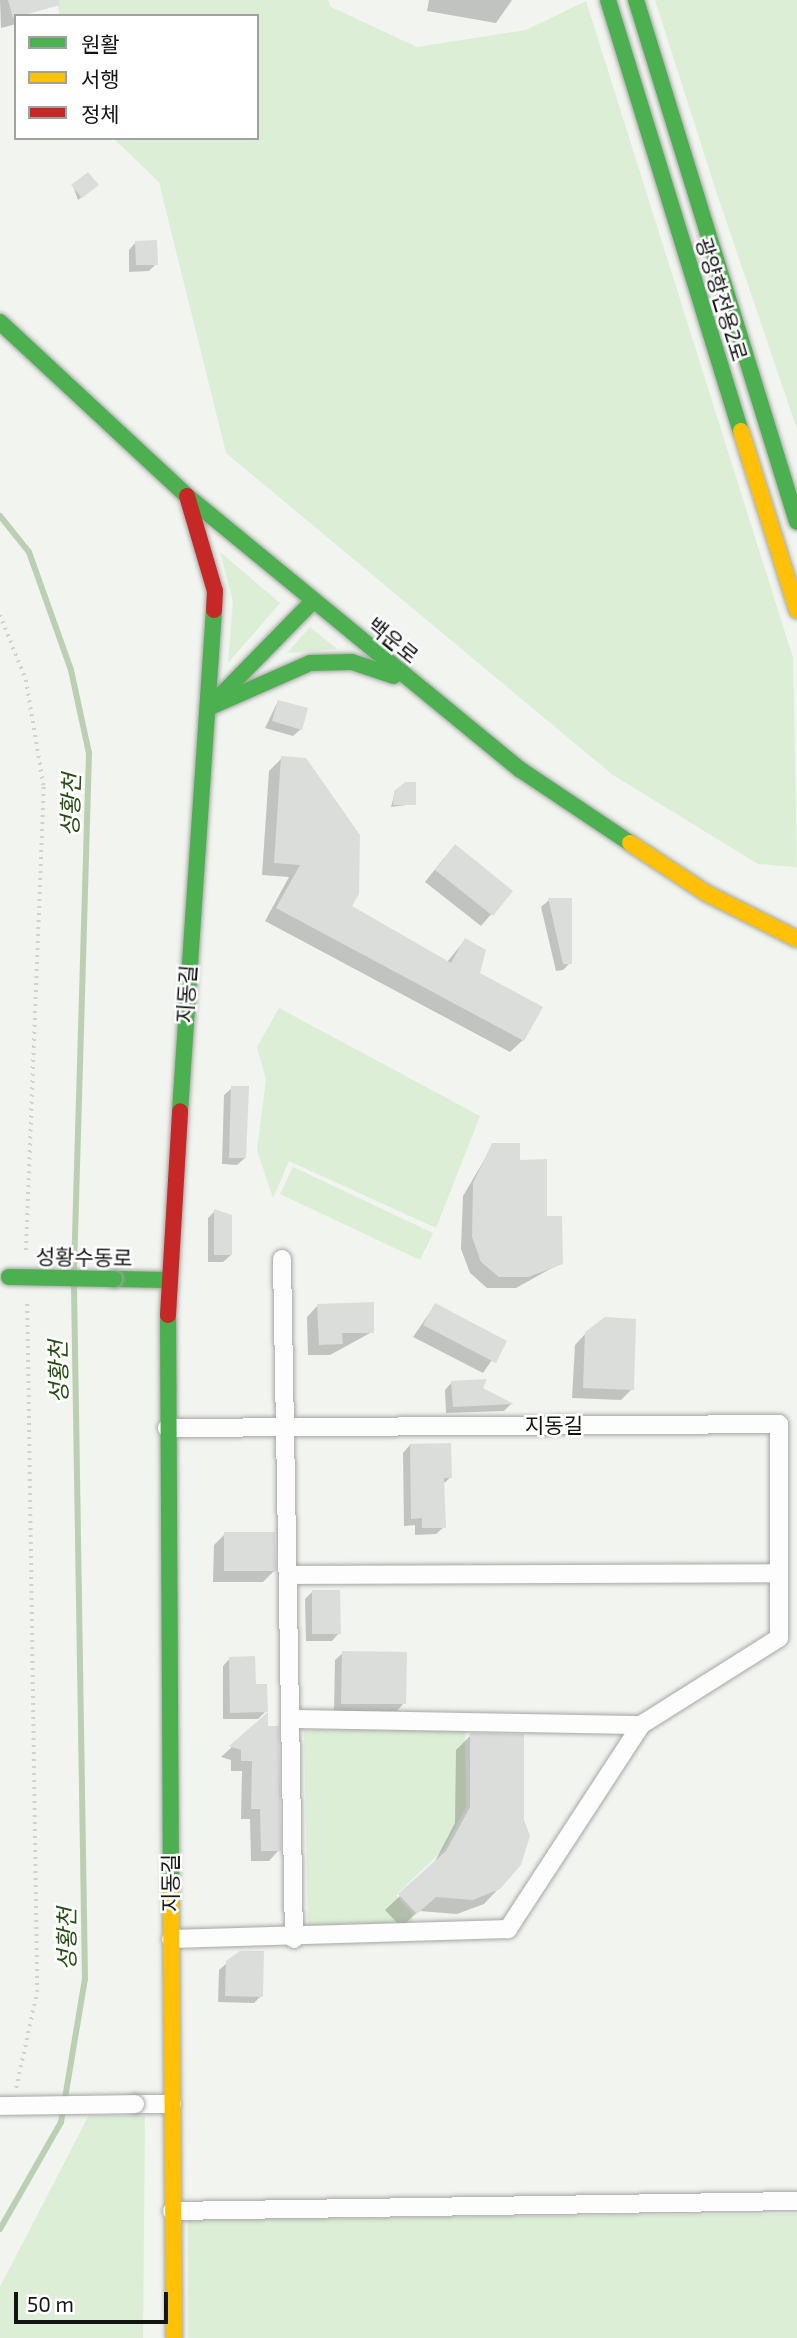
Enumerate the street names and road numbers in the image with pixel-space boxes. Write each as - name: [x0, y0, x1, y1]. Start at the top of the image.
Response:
- street label: 광양항전용2로: [691, 234, 753, 364]
- street label: 백운로: [363, 612, 423, 668]
- street label: 지동길: [171, 964, 201, 1024]
- street label: 성황수동로: [35, 1244, 133, 1270]
- street label: 지동길: [525, 1412, 583, 1438]
- street label: 지동길: [157, 1854, 183, 1912]

